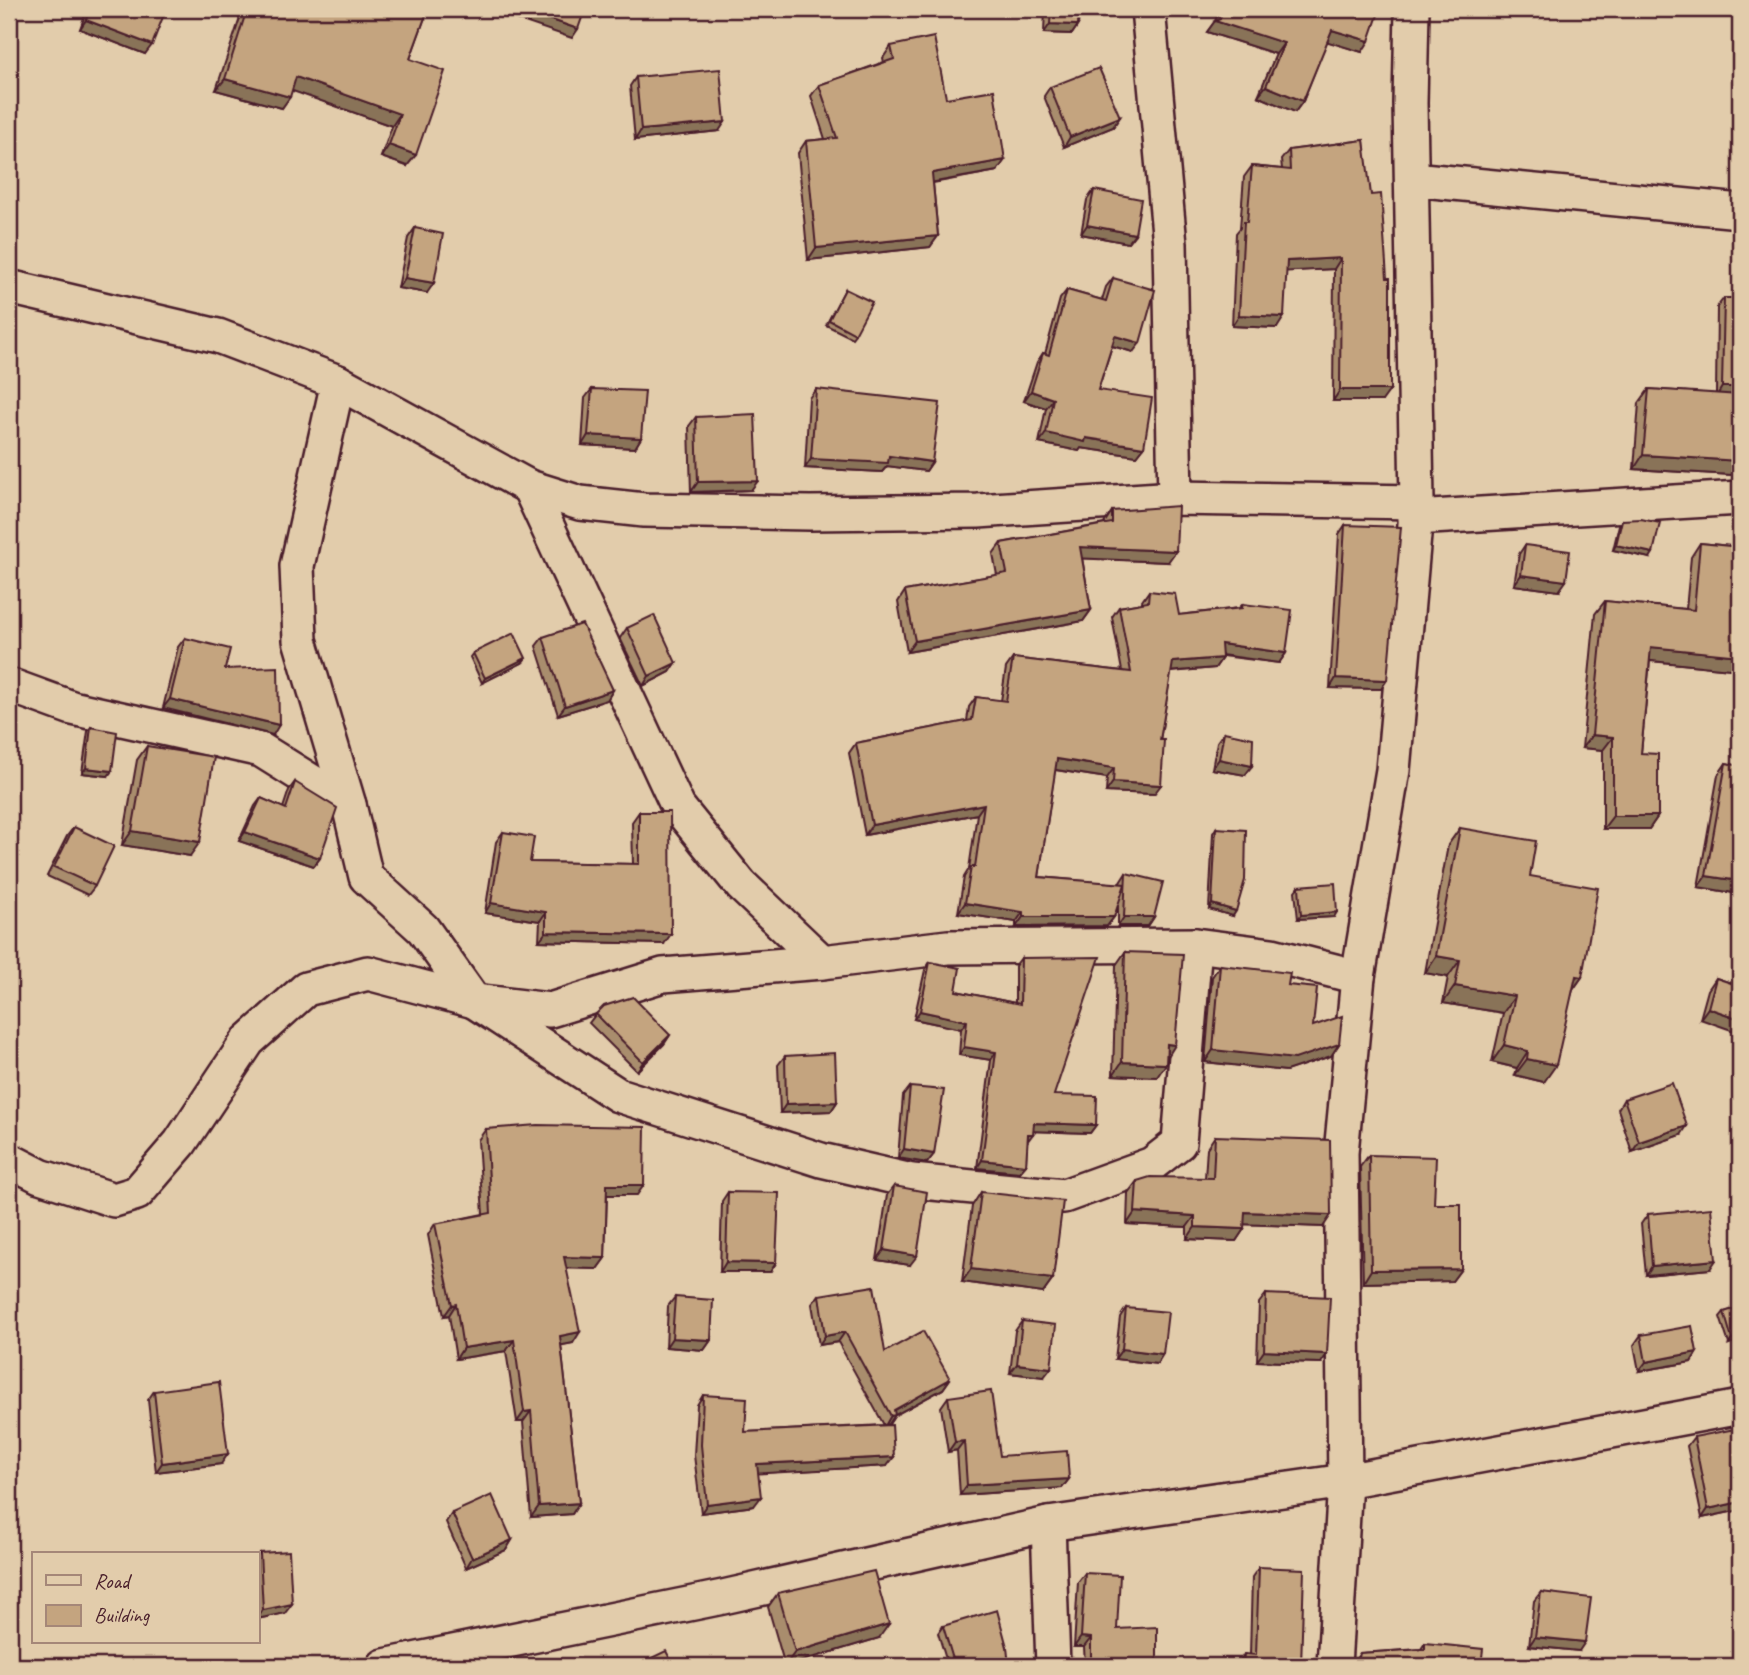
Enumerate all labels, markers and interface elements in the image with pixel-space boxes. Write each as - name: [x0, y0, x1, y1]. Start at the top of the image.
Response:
- legend: [32, 1552, 259, 1644]
- text: Road: [94, 1568, 133, 1594]
- text: Building: [94, 1602, 151, 1628]

